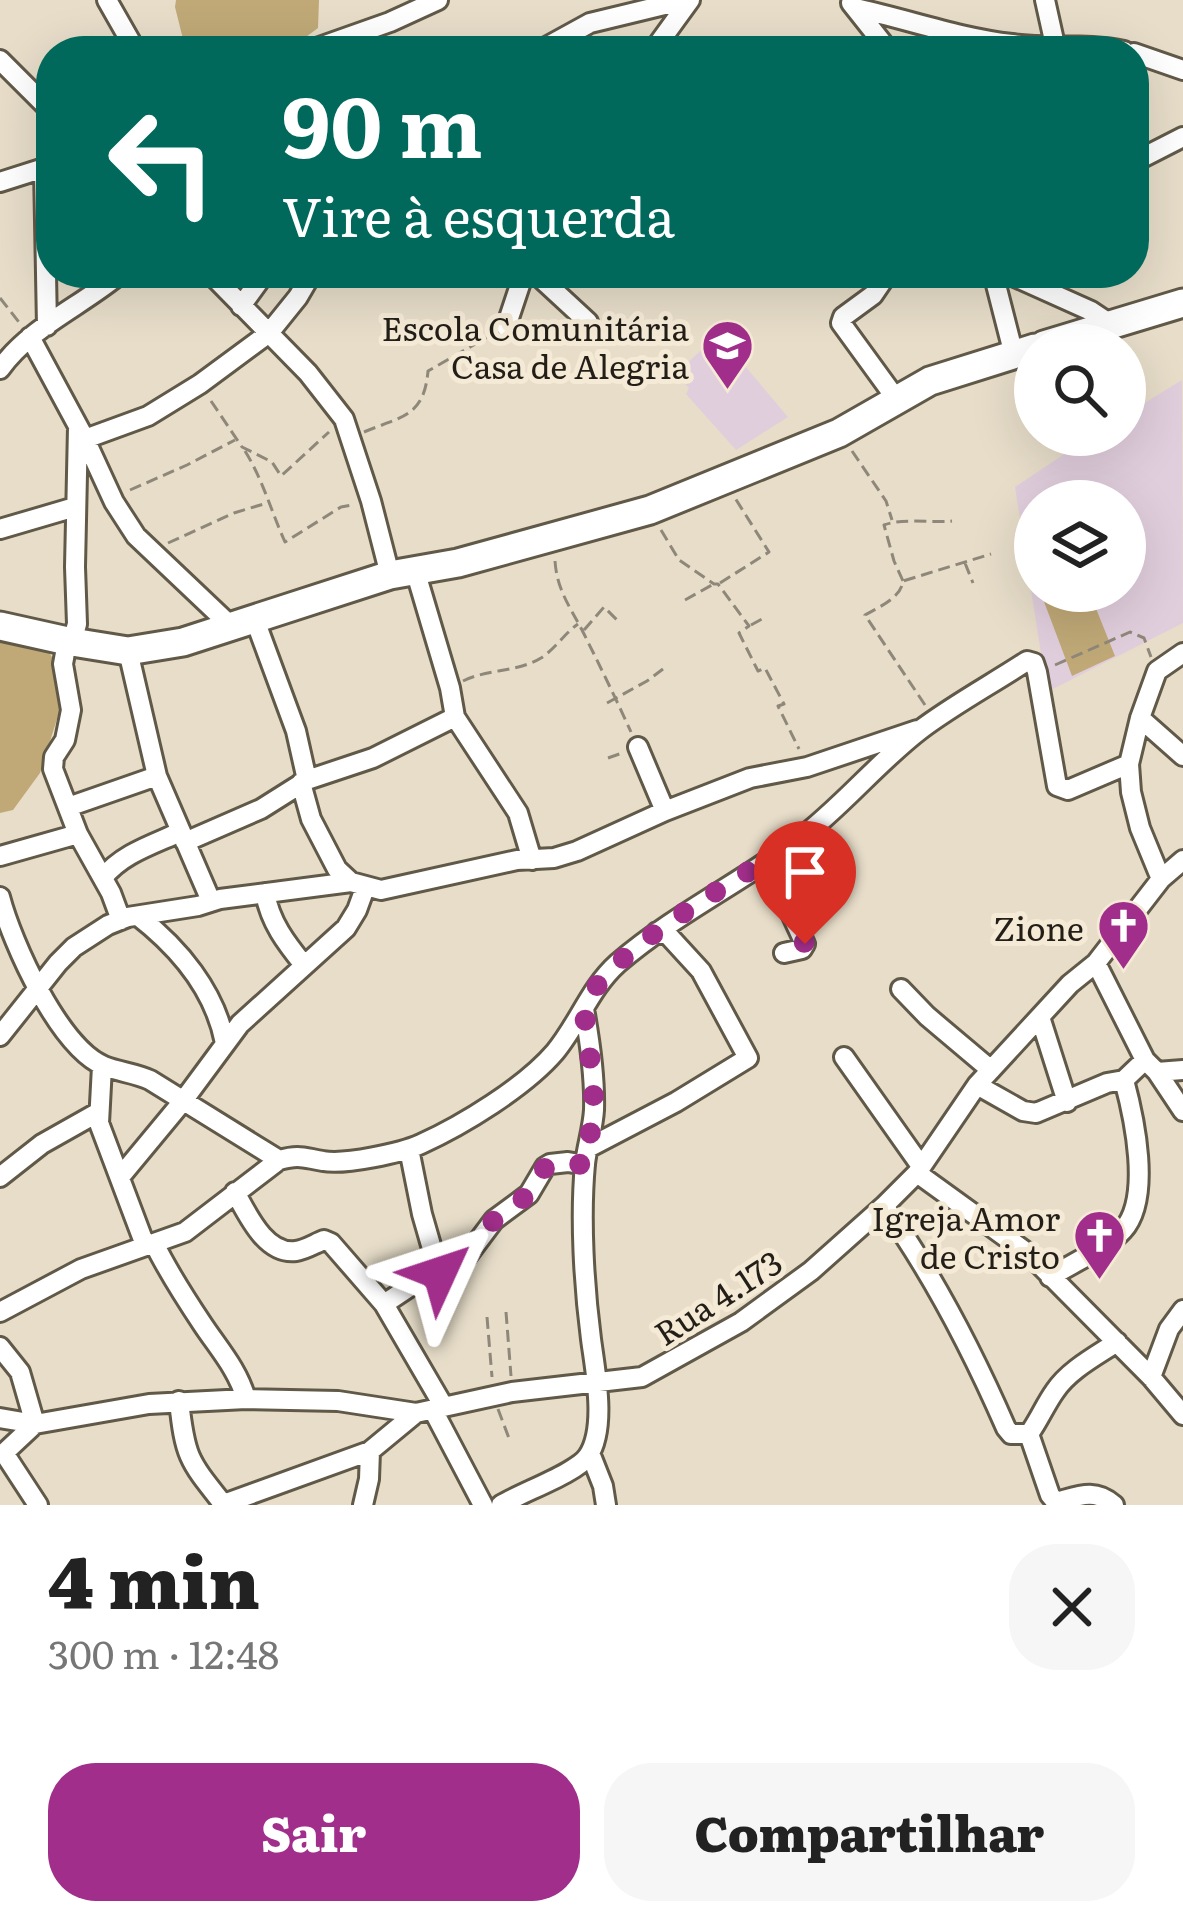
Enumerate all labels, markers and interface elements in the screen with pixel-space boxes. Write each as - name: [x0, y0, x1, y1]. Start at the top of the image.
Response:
- text: 90 m: [282, 59, 483, 184]
- icon: left: [84, 84, 240, 240]
- text: Vire à esquerda: [282, 173, 675, 254]
- place label: Escola Comunitária Casa de Alegria: [382, 302, 689, 389]
- school or university icon: Escola Comunitária Casa de Alegria: [700, 317, 756, 391]
- map controls: [1014, 324, 1146, 612]
- button: search: [1014, 324, 1146, 456]
- button: layers: [1014, 480, 1146, 612]
- pin: [754, 821, 856, 944]
- icon: arrive: [772, 839, 838, 905]
- church icon: Zione: [1095, 898, 1151, 972]
- place label: Zione: [994, 902, 1084, 951]
- place label: Igreja Amor de Cristo: [872, 1192, 1060, 1279]
- church icon: Igreja Amor de Cristo: [1071, 1207, 1127, 1281]
- position arrow: [377, 1210, 503, 1336]
- street label: Rua 4.173: [643, 1236, 791, 1356]
- text: 4 min: [48, 1524, 260, 1631]
- button: close: [1009, 1544, 1135, 1670]
- text: 300 m · 12:48: [48, 1623, 279, 1681]
- button: Sair: [48, 1763, 580, 1901]
- button: Compartilhar: [604, 1763, 1135, 1901]

